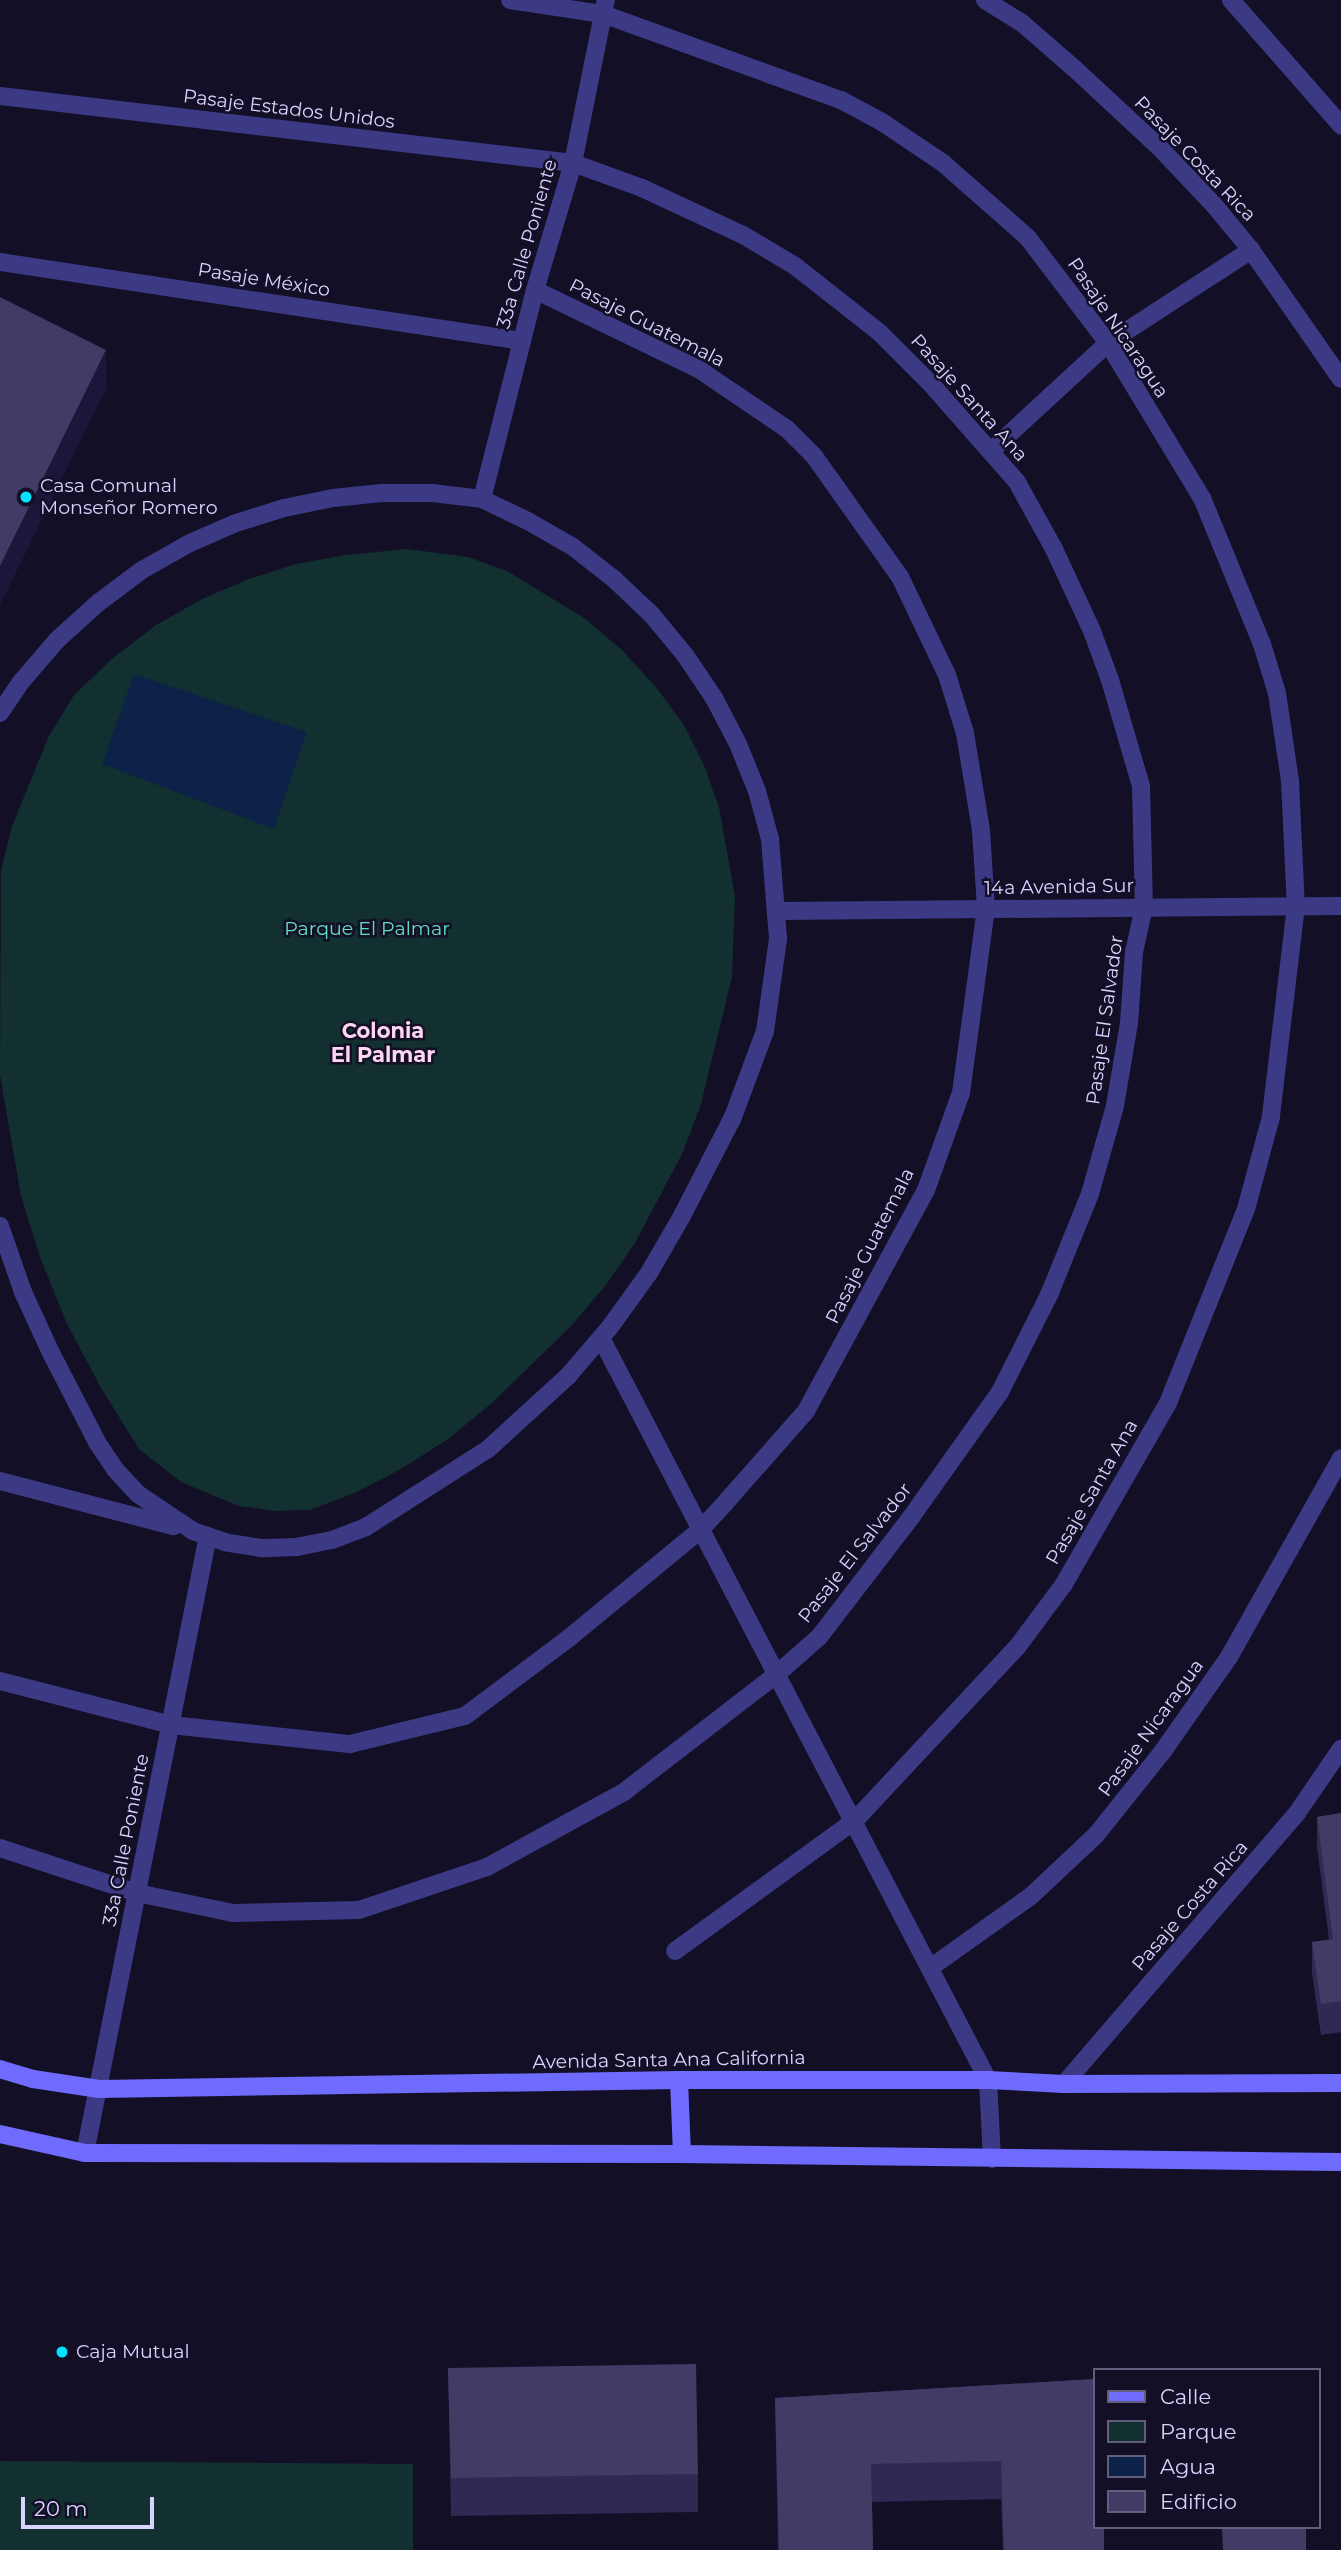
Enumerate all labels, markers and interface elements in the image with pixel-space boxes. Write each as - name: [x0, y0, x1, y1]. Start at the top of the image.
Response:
- street label: Pasaje Estados Unidos: [182, 85, 396, 133]
- street label: Pasaje Costa Rica: [1129, 92, 1261, 226]
- street label: 33a Calle Poniente: [492, 157, 562, 331]
- street label: Pasaje Nicaragua: [1063, 254, 1173, 402]
- street label: Pasaje México: [196, 258, 332, 302]
- street label: Pasaje Guatemala: [565, 274, 729, 372]
- street label: Pasaje Santa Ana: [906, 330, 1032, 466]
- place label: Casa Comunal Monseñor Romero: [40, 475, 218, 519]
- marker: Casa Comunal Monseñor Romero: [18, 489, 34, 505]
- street label: 14a Avenida Sur: [984, 874, 1134, 900]
- park label: Parque El Palmar: [284, 918, 450, 940]
- street label: Pasaje El Salvador: [1082, 934, 1128, 1106]
- district label: Colonia El Palmar: [331, 1018, 435, 1068]
- street label: Pasaje Guatemala: [821, 1164, 919, 1328]
- street label: Pasaje Santa Ana: [1041, 1415, 1143, 1569]
- street label: Pasaje El Salvador: [793, 1479, 917, 1627]
- street label: Pasaje Nicaragua: [1094, 1655, 1208, 1801]
- street label: 33a Calle Poniente: [98, 1752, 154, 1928]
- street label: Pasaje Costa Rica: [1127, 1836, 1253, 1976]
- street label: Avenida Santa Ana California: [532, 2046, 806, 2074]
- place label: Caja Mutual: [76, 2341, 190, 2363]
- marker: Caja Mutual: [54, 2344, 70, 2360]
- legend: [1092, 2368, 1320, 2529]
- text: Calle: [1160, 2384, 1211, 2409]
- text: Parque: [1160, 2419, 1236, 2444]
- text: Agua: [1160, 2454, 1216, 2479]
- scale bar: [24, 2484, 158, 2528]
- text: Edificio: [1160, 2489, 1237, 2514]
- text: 20 m: [34, 2496, 88, 2521]

